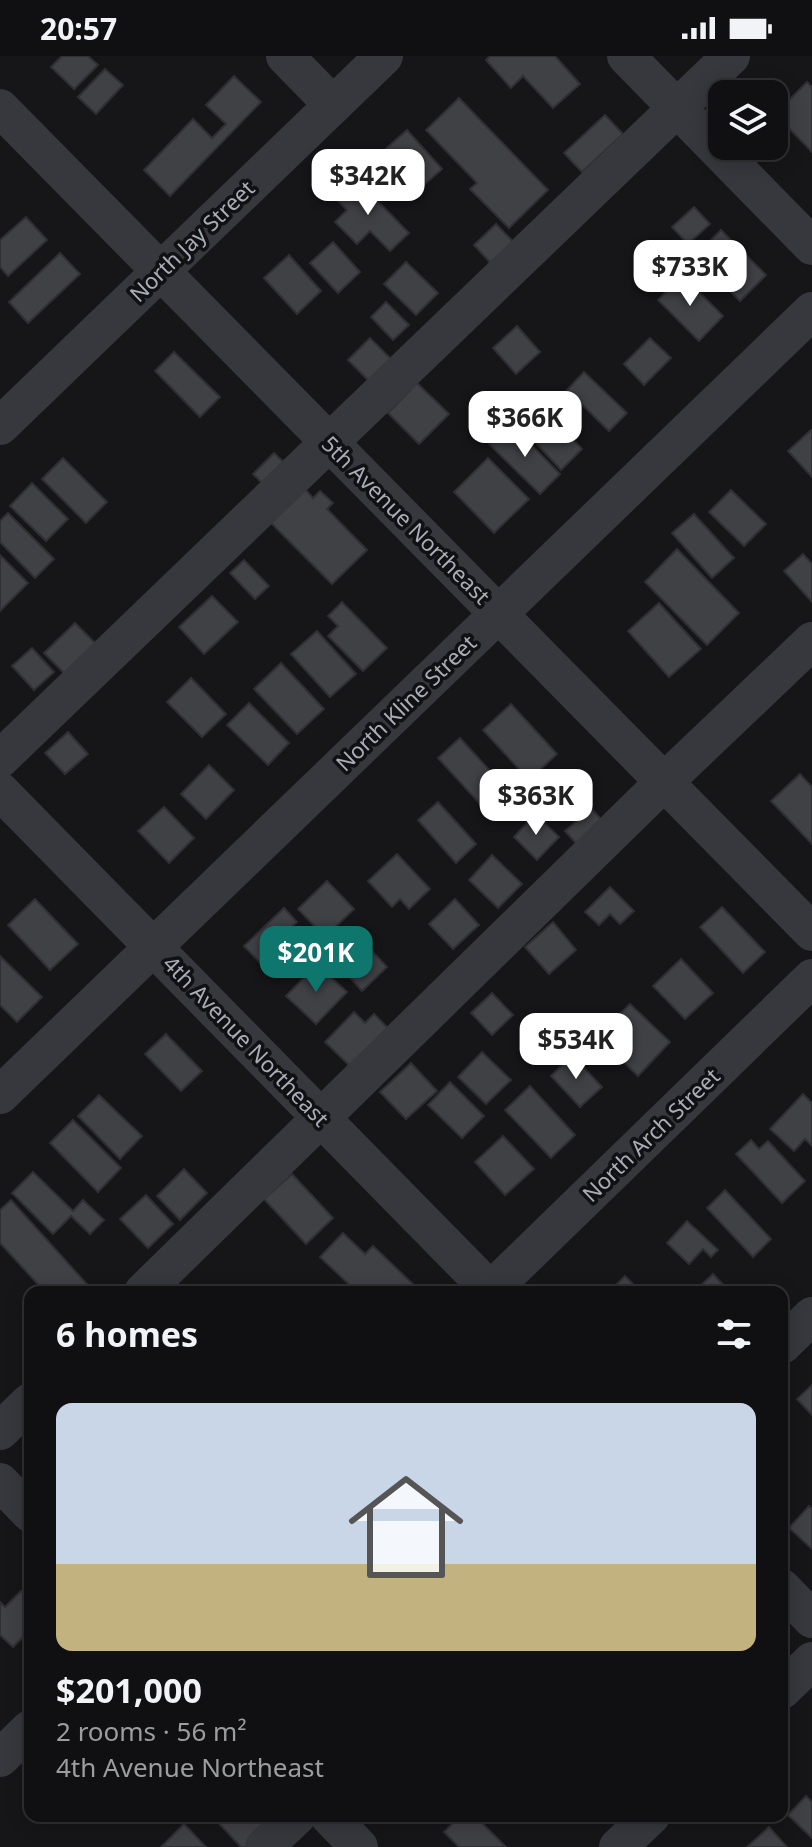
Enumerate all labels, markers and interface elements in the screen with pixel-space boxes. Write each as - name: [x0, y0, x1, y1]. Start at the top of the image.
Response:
- text: 20:57: [40, 8, 117, 49]
- map controls: [708, 80, 788, 160]
- button: layers: [708, 80, 788, 160]
- pin: $342K: [312, 149, 424, 217]
- text: $342K: [330, 157, 406, 193]
- street label: North Jay Street: [122, 173, 260, 308]
- pin: $733K: [634, 240, 746, 308]
- text: $733K: [652, 248, 728, 284]
- pin: $366K: [469, 391, 581, 459]
- text: $366K: [487, 399, 563, 435]
- street label: 5th Avenue Northeast: [316, 429, 497, 610]
- street label: North Kline Street: [329, 627, 482, 777]
- pin: $363K: [480, 769, 592, 837]
- text: $363K: [498, 777, 574, 813]
- pin: $201K: [260, 926, 372, 994]
- text: $201K: [278, 934, 354, 970]
- street label: 4th Avenue Northeast: [157, 948, 336, 1132]
- pin: $534K: [520, 1013, 632, 1081]
- text: $534K: [538, 1021, 614, 1057]
- street label: North Arch Street: [575, 1061, 726, 1208]
- text: 6 homes: [56, 1311, 198, 1357]
- icon: filters: [712, 1312, 756, 1356]
- icon: home: [334, 1455, 478, 1599]
- text: $201,000: [56, 1667, 202, 1713]
- text: 2 rooms · 56 m²: [56, 1713, 246, 1749]
- text: 4th Avenue Northeast: [56, 1749, 324, 1785]

